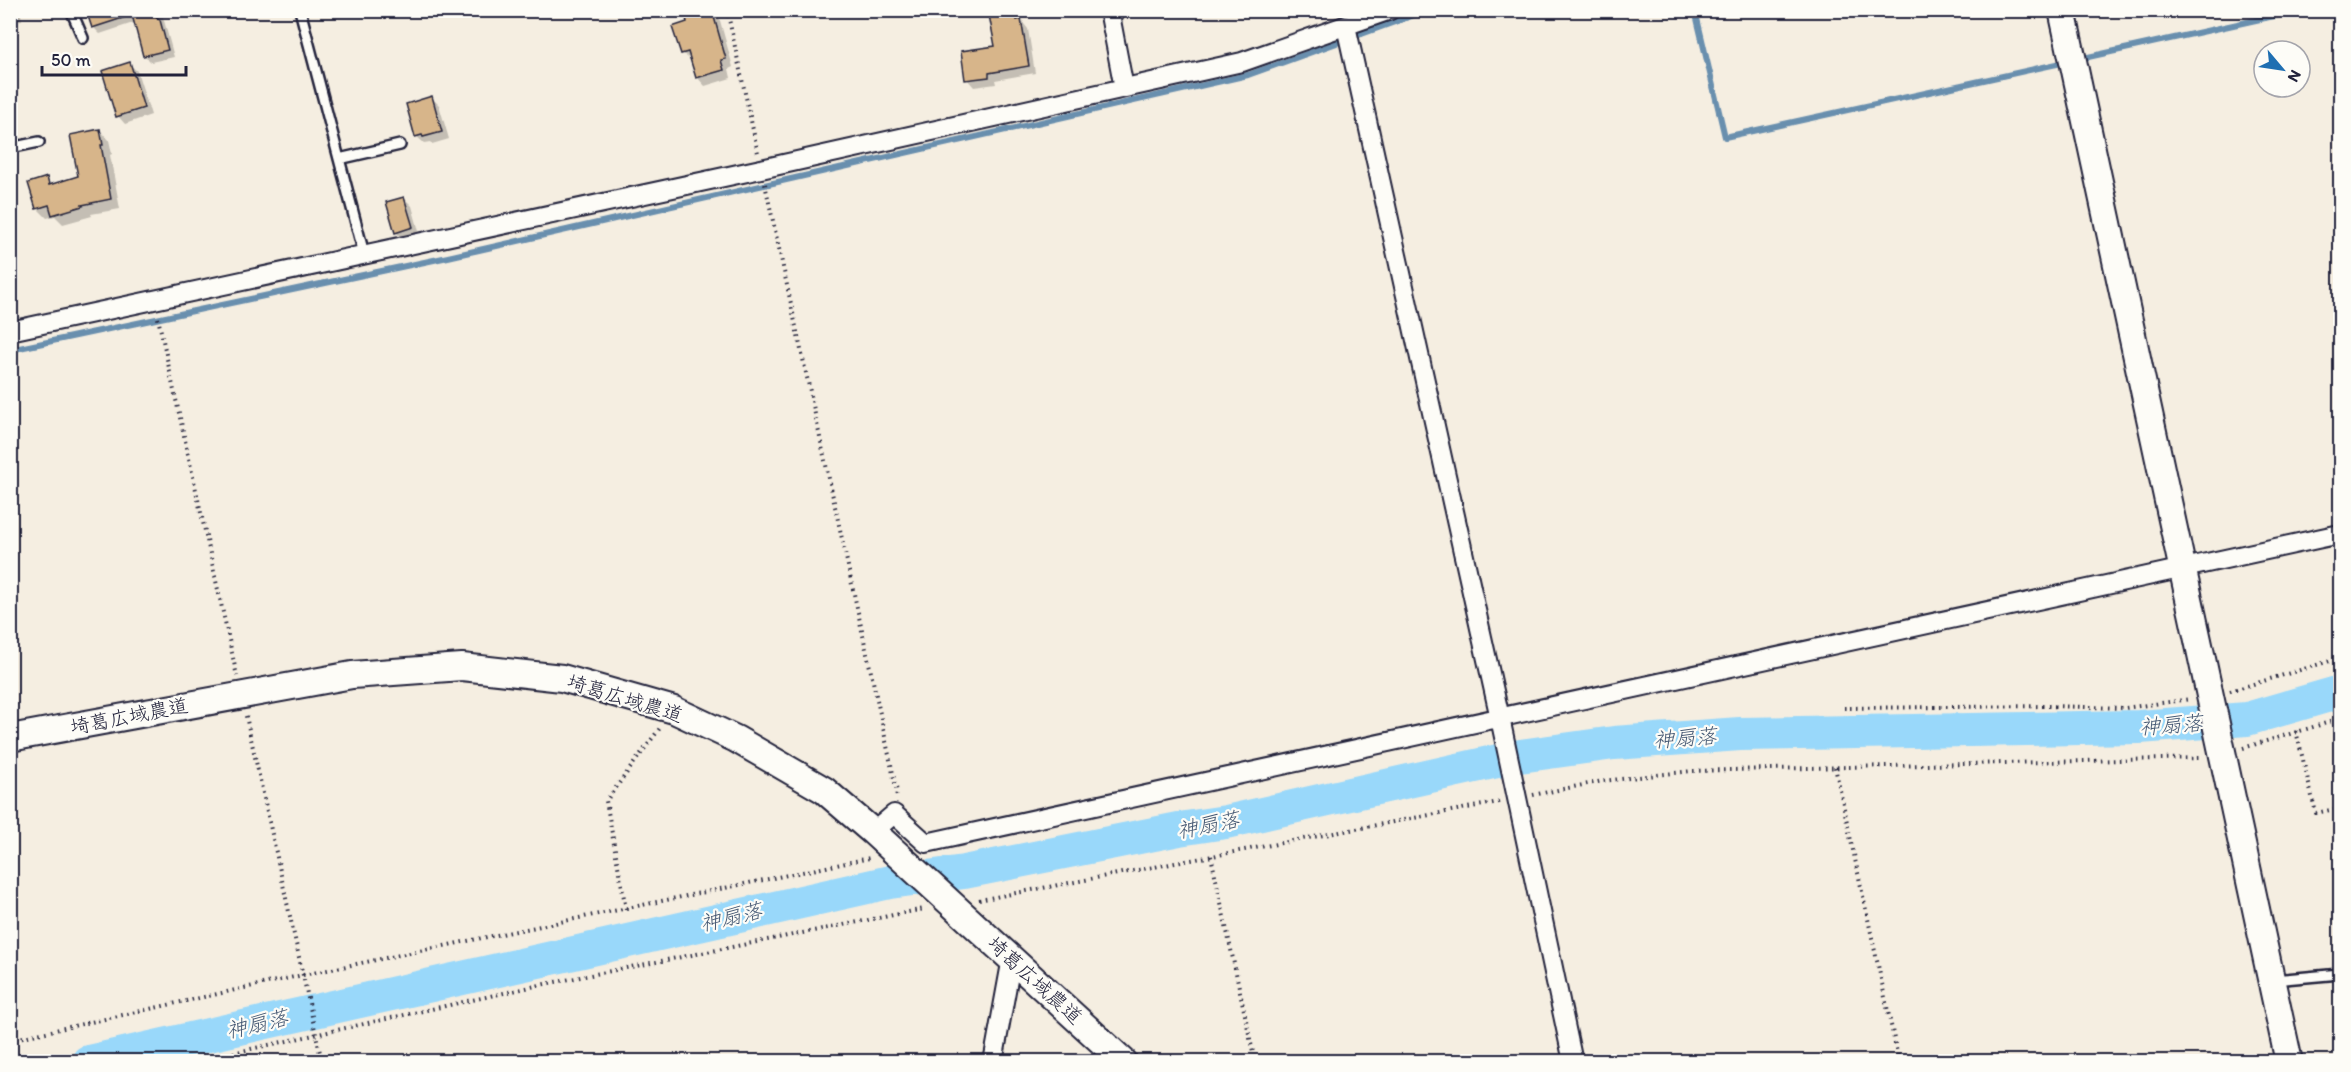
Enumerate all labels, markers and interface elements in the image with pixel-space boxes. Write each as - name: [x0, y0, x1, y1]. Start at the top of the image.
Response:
- scale bar: [42, 39, 186, 77]
- north arrow: [2252, 39, 2312, 99]
- text: 50 m: [51, 49, 91, 71]
- text: N: [2284, 67, 2306, 85]
- street label: 埼葛広域農道: [564, 669, 686, 727]
- street label: 埼葛広域農道: [68, 693, 190, 739]
- water label: 神扇落: [2139, 710, 2205, 739]
- water label: 神扇落: [1653, 723, 1719, 752]
- water label: 神扇落: [1175, 806, 1243, 843]
- water label: 神扇落: [697, 897, 766, 936]
- street label: 埼葛広域農道: [982, 931, 1088, 1029]
- water label: 神扇落: [223, 1004, 292, 1043]

